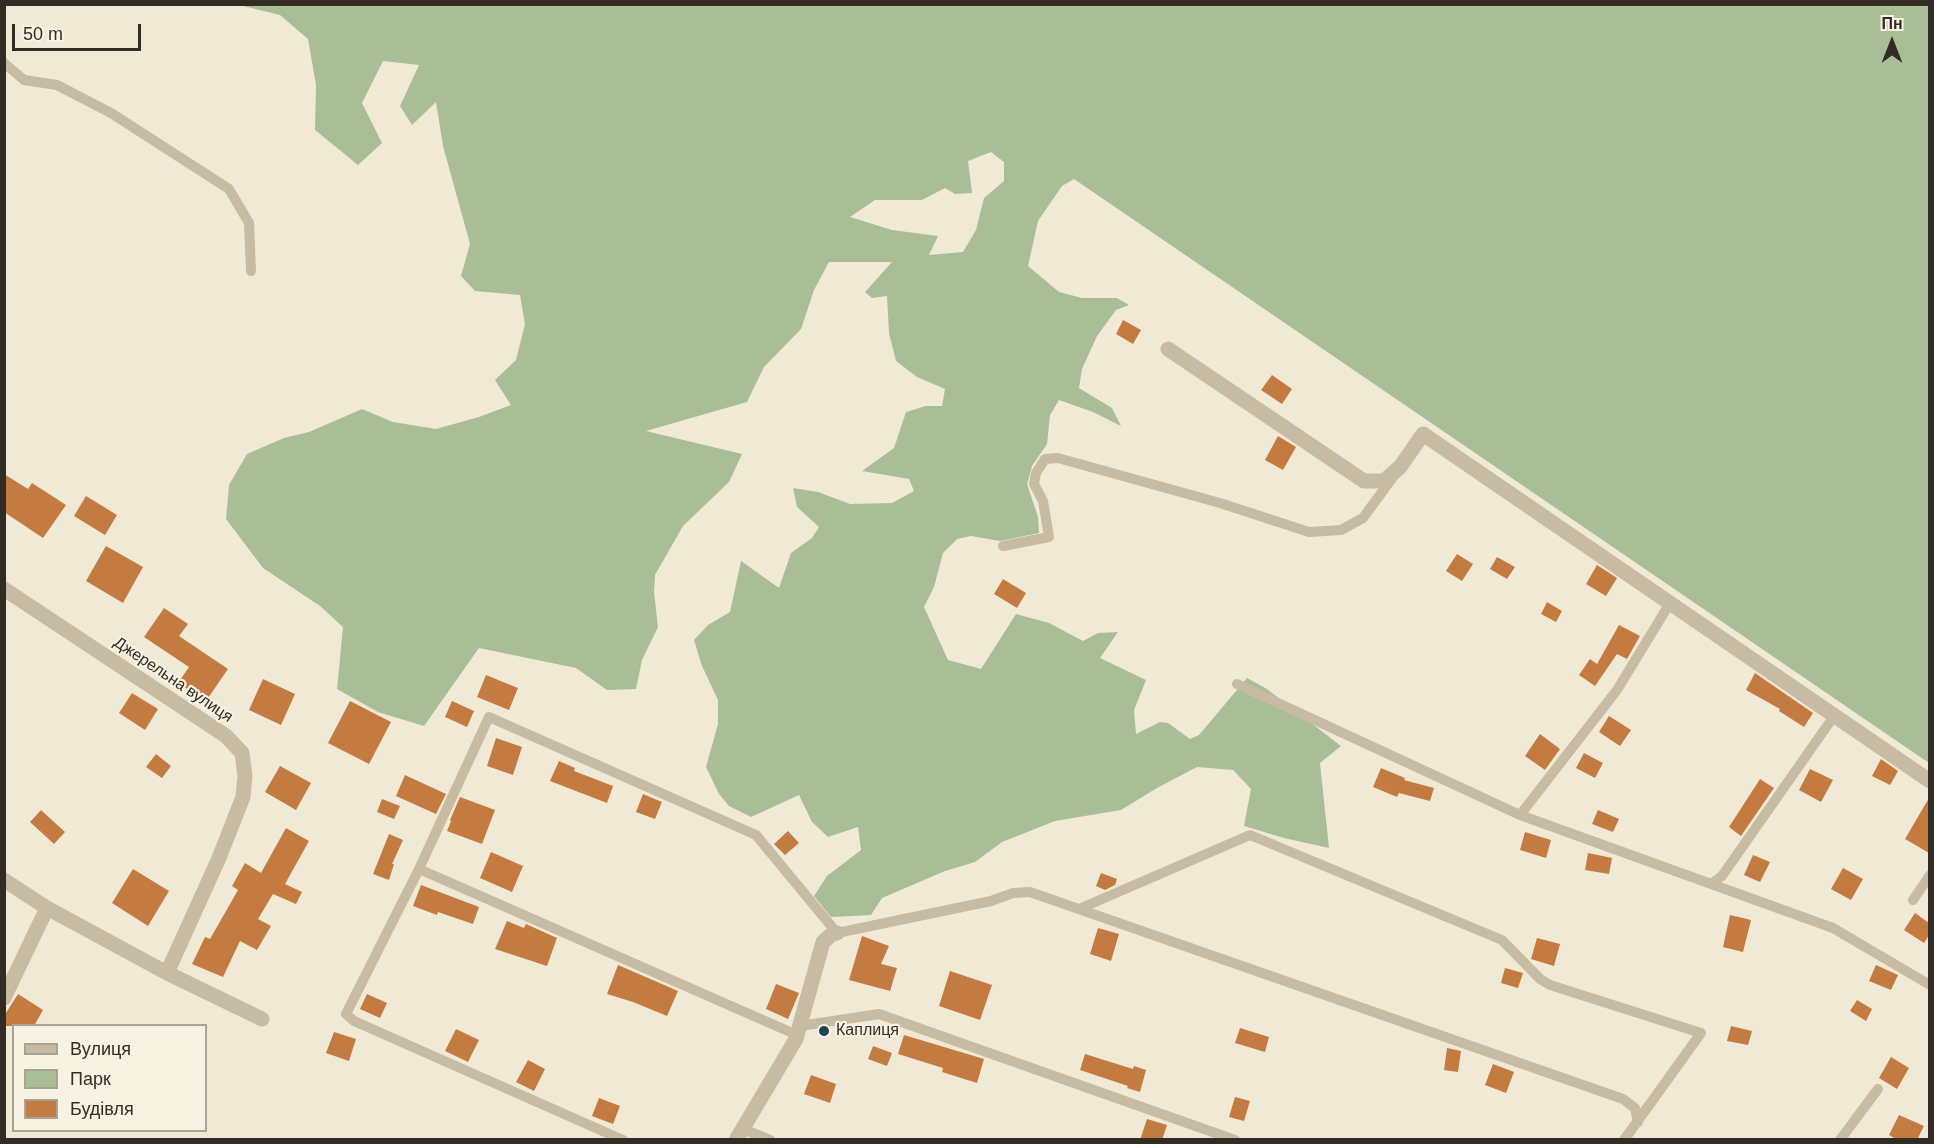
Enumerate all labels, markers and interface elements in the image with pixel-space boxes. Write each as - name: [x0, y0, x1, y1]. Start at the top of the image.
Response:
- scale bar: [15, 12, 144, 50]
- north arrow: [1862, 12, 1922, 72]
- text: Пн: [1881, 15, 1903, 32]
- text: 50 m: [23, 24, 63, 44]
- street label: Джерельна вулиця: [110, 633, 236, 727]
- place label: Каплиця: [836, 1021, 899, 1041]
- legend: [12, 1024, 207, 1132]
- marker: Каплиця: [817, 1024, 831, 1038]
- text: Вулиця: [70, 1039, 131, 1059]
- text: Парк: [70, 1069, 111, 1089]
- text: Будівля: [70, 1099, 134, 1119]

